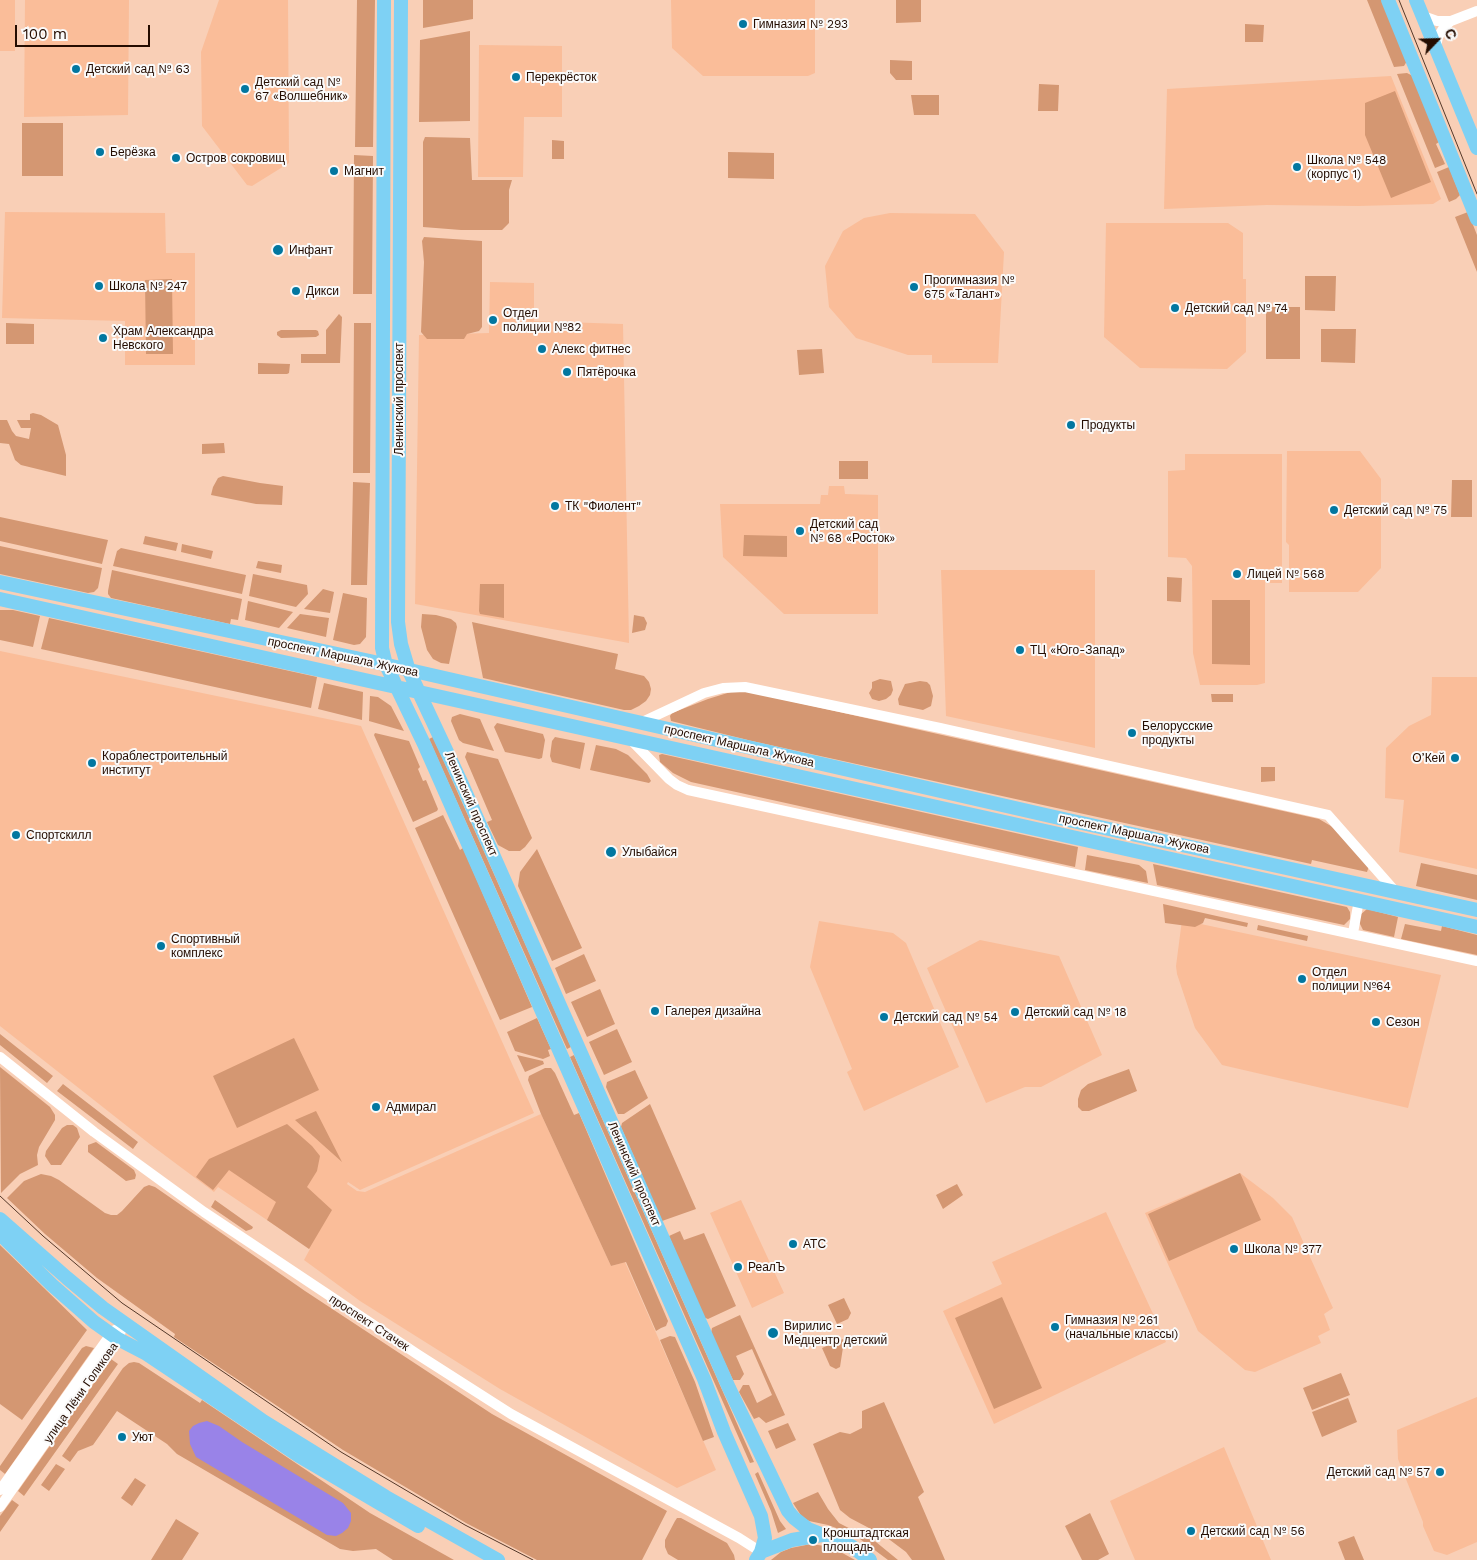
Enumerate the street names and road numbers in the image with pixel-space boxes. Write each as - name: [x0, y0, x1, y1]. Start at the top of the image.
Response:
- street label: Ленинский проспект: [392, 342, 406, 456]
- street label: проспект Маршала Жукова: [266, 634, 420, 680]
- street label: проспект Маршала Жукова: [663, 722, 815, 770]
- street label: Ленинский проспект: [441, 749, 501, 859]
- street label: проспект Маршала Жукова: [1057, 811, 1211, 857]
- street label: Ленинский проспект: [604, 1119, 664, 1229]
- street label: проспект Стачек: [326, 1292, 412, 1354]
- street label: улица Лёни Голикова: [41, 1340, 121, 1446]

